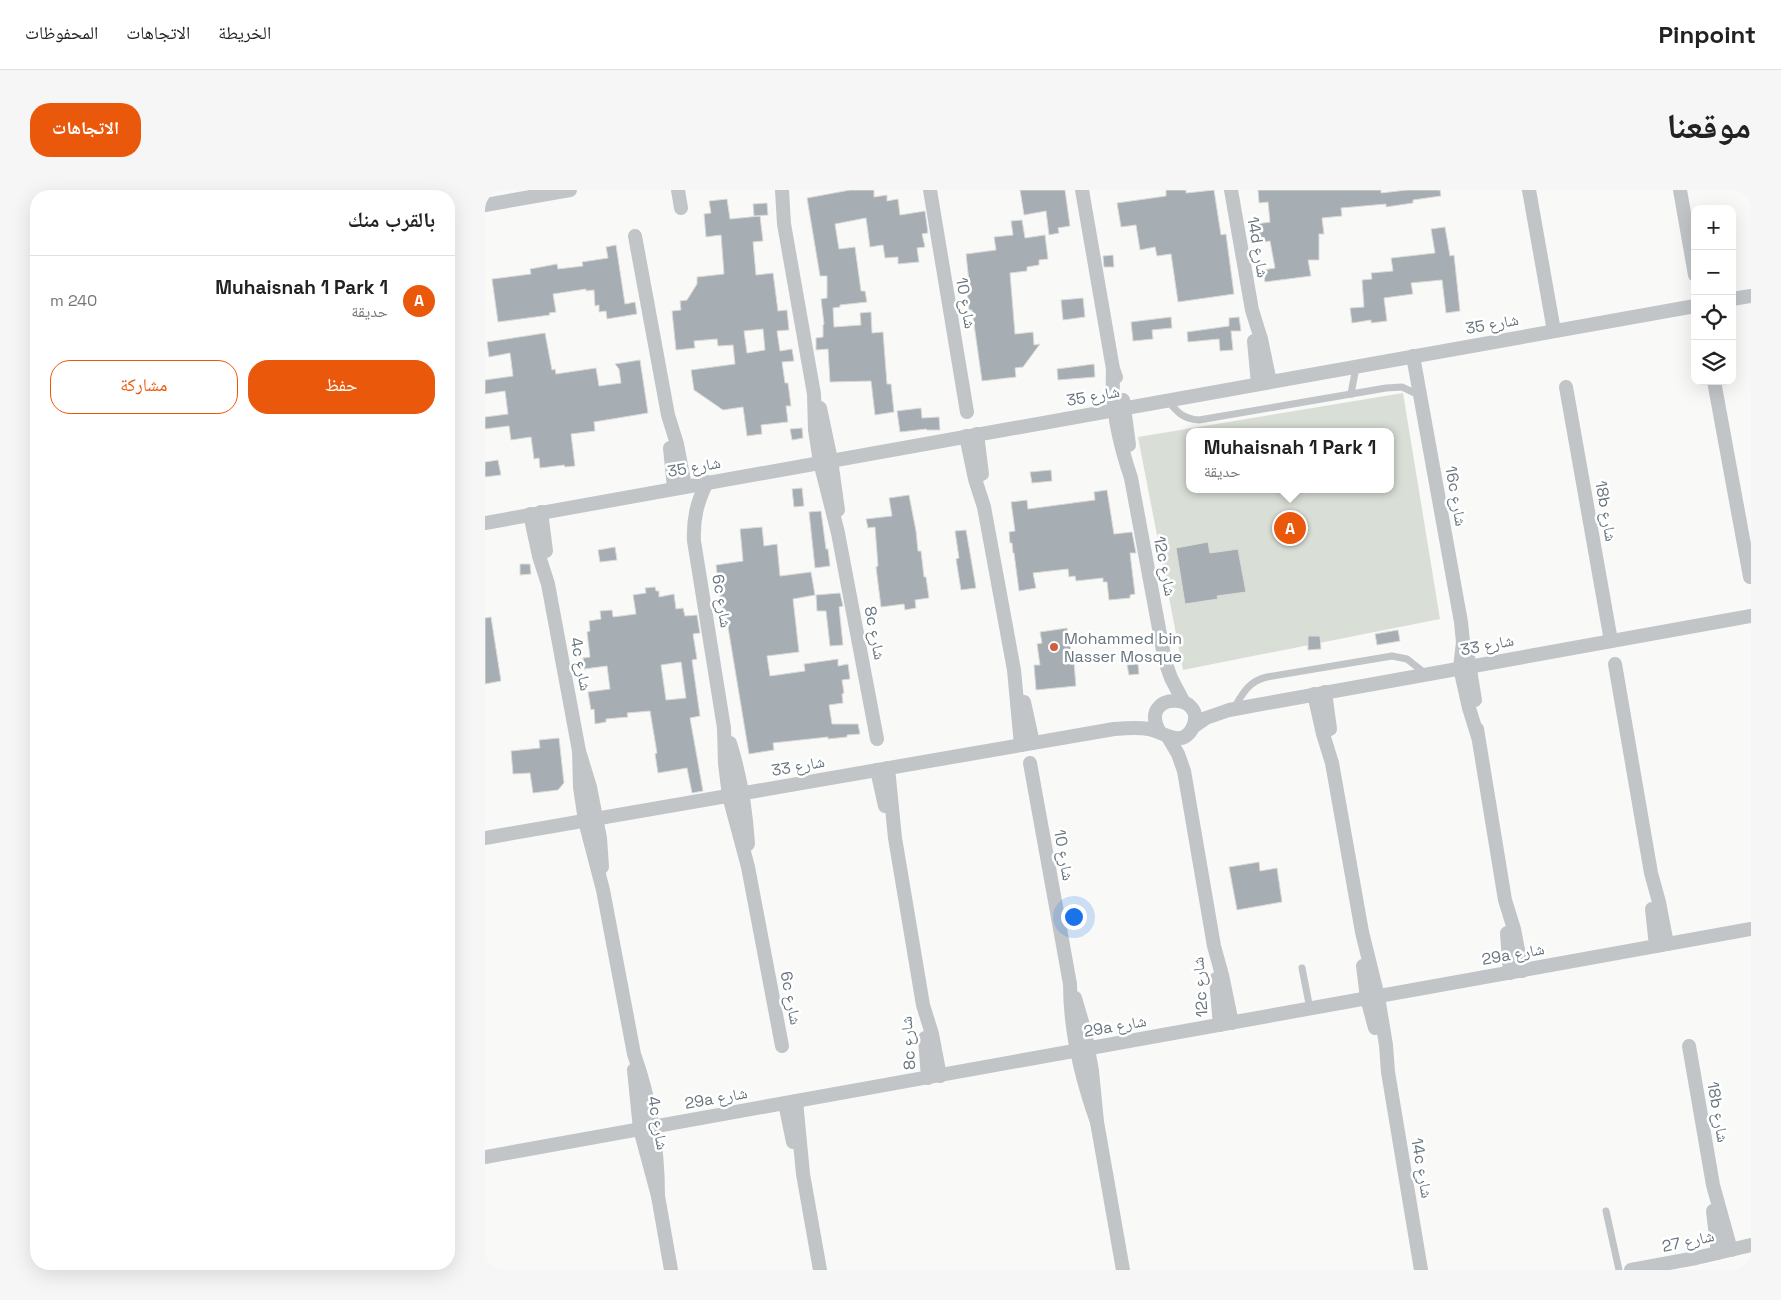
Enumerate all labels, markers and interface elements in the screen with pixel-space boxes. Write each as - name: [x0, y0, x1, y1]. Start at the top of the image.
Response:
- text: Pinpoint: [1659, 19, 1756, 50]
- text: المحفوظات: [25, 21, 98, 44]
- text: الاتجاهات: [126, 21, 190, 44]
- text: الخريطة: [218, 21, 271, 44]
- button: الاتجاهات: [30, 103, 141, 157]
- text: موقعنا: [1666, 104, 1751, 148]
- map controls: [1691, 205, 1736, 385]
- button: +: [1691, 205, 1736, 250]
- text: بالقرب منك: [348, 206, 435, 233]
- street label: 14d شارع: [1242, 215, 1274, 279]
- button: −: [1691, 250, 1736, 295]
- text: Muhaisnah 1 Park 1: [215, 275, 388, 300]
- street label: شارع 10: [951, 276, 981, 330]
- text: 240 m: [50, 290, 97, 311]
- text: A: [414, 290, 424, 311]
- button: locate: [1691, 295, 1736, 340]
- text: حديقة: [351, 301, 388, 322]
- street label: شارع 35: [1464, 309, 1520, 339]
- button: layers: [1691, 340, 1736, 385]
- button: مشاركة: [50, 360, 238, 414]
- button: حفظ: [248, 360, 435, 414]
- street label: شارع 35: [1065, 381, 1121, 411]
- popup: [1186, 428, 1394, 493]
- text: Muhaisnah 1 Park 1: [1204, 435, 1376, 460]
- street label: شارع 35: [666, 452, 722, 482]
- text: حديقة: [1204, 461, 1240, 482]
- street label: 16c شارع: [1440, 464, 1472, 528]
- street label: 18b شارع: [1590, 479, 1622, 543]
- pin: A: [1274, 509, 1306, 547]
- street label: 12c شارع: [1149, 534, 1181, 598]
- street label: 6c شارع: [707, 573, 737, 629]
- street label: 8c شارع: [860, 604, 890, 662]
- place label: Mohammed bin Nasser Mosque: [1064, 628, 1182, 667]
- street label: شارع 33: [1459, 630, 1515, 660]
- street label: 4c شارع: [566, 635, 596, 693]
- marker: Mohammed bin Nasser Mosque: [1048, 641, 1060, 653]
- street label: شارع 33: [770, 751, 826, 781]
- street label: شارع 10: [1049, 828, 1079, 882]
- your location: [1061, 904, 1087, 930]
- street label: 29a شارع: [1480, 938, 1546, 970]
- street label: 12c شارع: [1187, 956, 1213, 1018]
- street label: 6c شارع: [776, 970, 806, 1026]
- street label: 29a شارع: [1082, 1010, 1148, 1042]
- street label: 8c شارع: [896, 1015, 920, 1071]
- street label: 18b شارع: [1702, 1080, 1734, 1144]
- street label: 29a شارع: [683, 1082, 749, 1114]
- street label: 4c شارع: [643, 1095, 673, 1151]
- street label: 14c شارع: [1406, 1136, 1438, 1200]
- street label: شارع 27: [1660, 1225, 1716, 1257]

